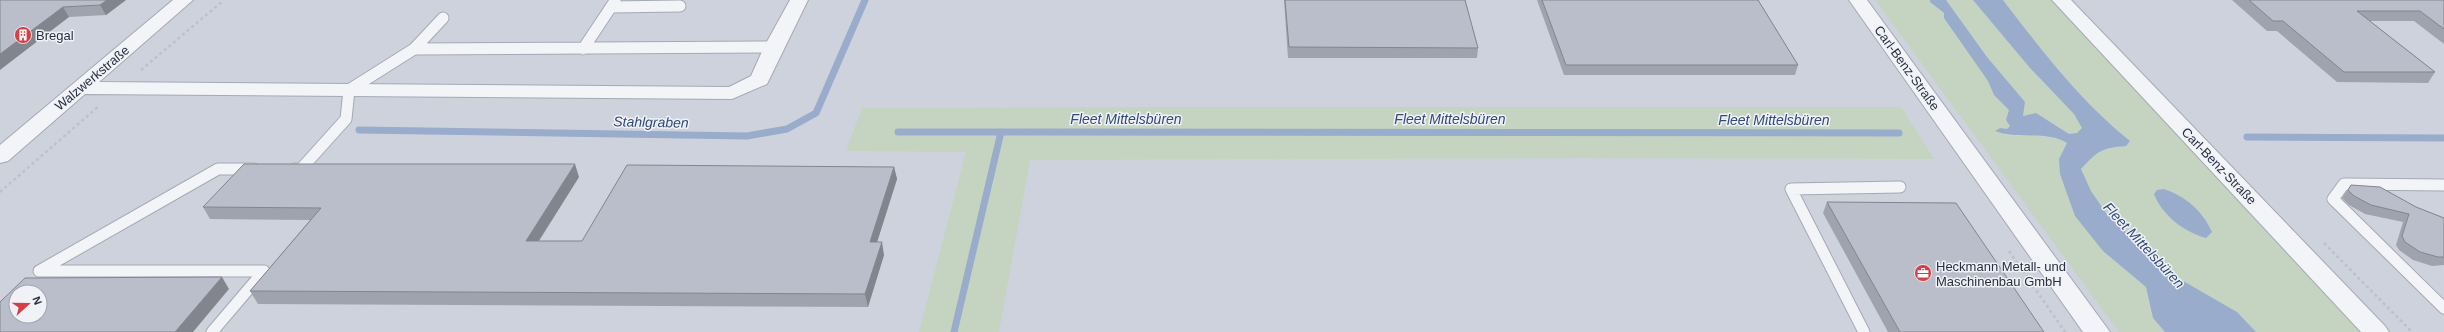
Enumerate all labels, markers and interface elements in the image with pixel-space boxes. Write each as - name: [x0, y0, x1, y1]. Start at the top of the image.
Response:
- street label: Carl-Benz-Straße: [1871, 23, 1943, 113]
- building icon: Bregal: [13, 25, 33, 45]
- place label: Bregal: [36, 28, 74, 43]
- street label: Walzwerkstraße: [52, 42, 132, 114]
- water label: Fleet Mittelsbüren: [1070, 111, 1182, 127]
- water label: Fleet Mittelsbüren: [1394, 111, 1506, 127]
- water label: Fleet Mittelsbüren: [1718, 112, 1830, 128]
- water label: Stahlgraben: [613, 113, 689, 131]
- street label: Carl-Benz-Straße: [2178, 124, 2260, 208]
- water label: Fleet Mittelsbüren: [2100, 199, 2188, 291]
- place label: Heckmann Metall- und Maschinenbau GmbH: [1936, 259, 2066, 289]
- office icon: Heckmann Metall- und Maschinenbau GmbH: [1913, 263, 1933, 283]
- north arrow: [8, 284, 48, 324]
- text: N: [30, 295, 44, 306]

